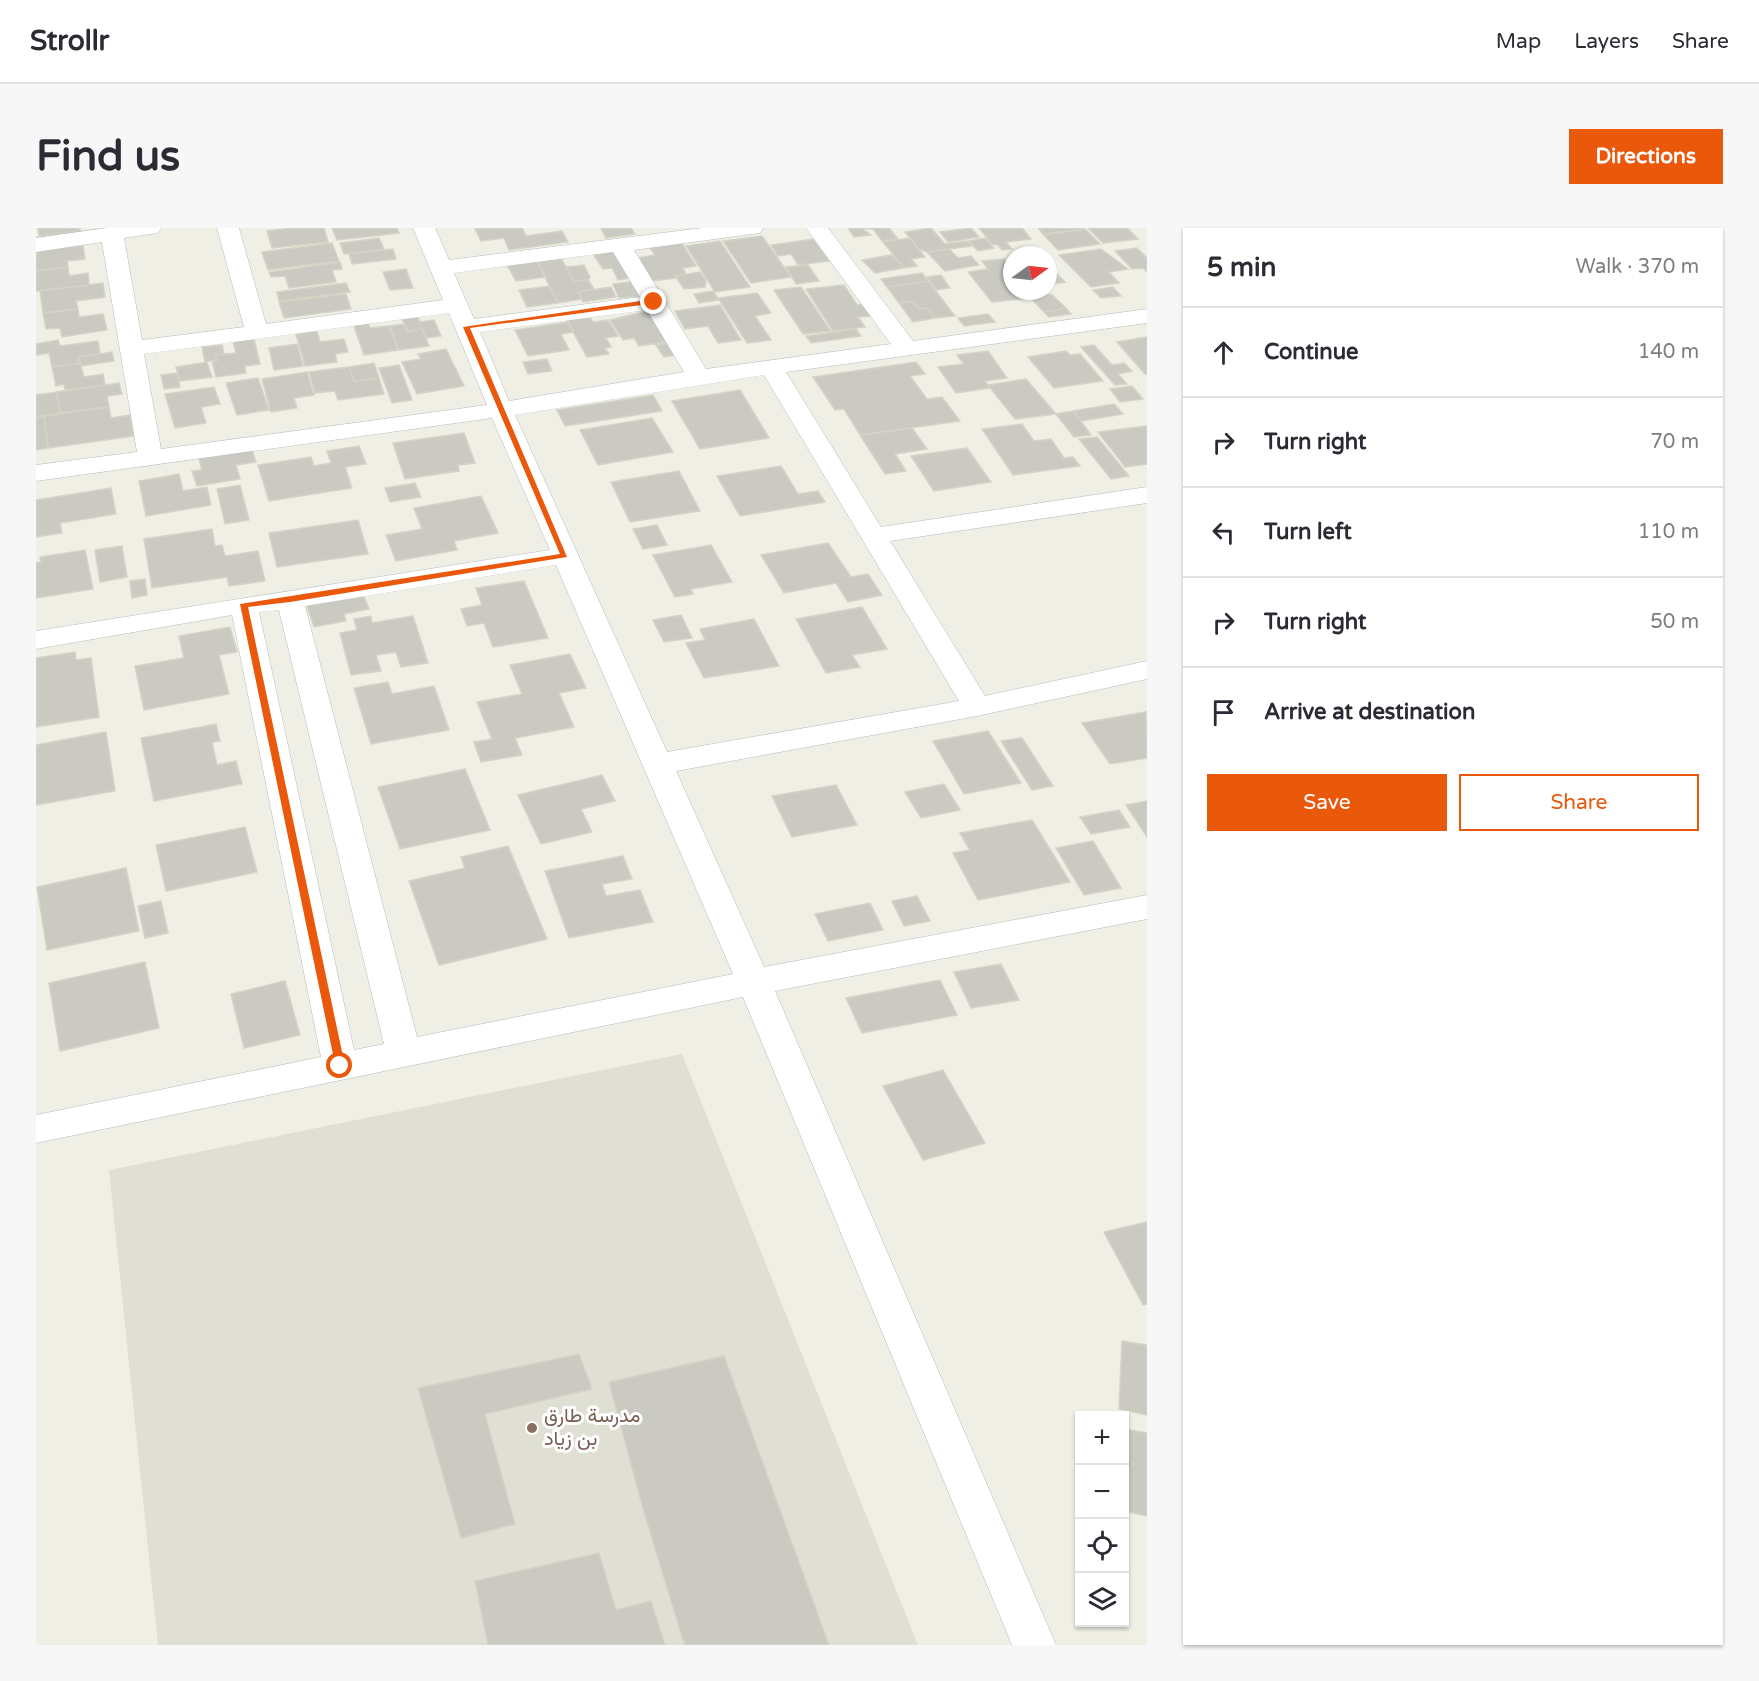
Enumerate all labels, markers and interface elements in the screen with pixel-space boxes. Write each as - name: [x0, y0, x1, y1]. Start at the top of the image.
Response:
- text: Strollr: [30, 24, 109, 58]
- text: Map: [1496, 29, 1541, 54]
- text: Layers: [1574, 29, 1639, 54]
- text: Share: [1672, 29, 1729, 54]
- button: Directions: [1569, 129, 1723, 184]
- text: Find us: [36, 131, 180, 182]
- north arrow: [1003, 246, 1057, 300]
- text: 5 min: [1207, 252, 1276, 283]
- text: Walk · 370 m: [1576, 255, 1699, 279]
- route end: [640, 288, 666, 314]
- icon: ahead: [1207, 336, 1240, 369]
- text: Continue: [1264, 339, 1359, 365]
- text: 140 m: [1638, 340, 1699, 364]
- icon: right: [1207, 426, 1240, 459]
- text: Turn right: [1264, 429, 1366, 455]
- text: 70 m: [1650, 430, 1699, 454]
- icon: left: [1207, 516, 1240, 549]
- text: Turn left: [1264, 519, 1352, 545]
- text: 110 m: [1638, 520, 1699, 544]
- icon: right: [1207, 606, 1240, 639]
- text: Turn right: [1264, 609, 1366, 635]
- text: 50 m: [1650, 610, 1699, 634]
- icon: arrive: [1207, 696, 1240, 729]
- text: Arrive at destination: [1264, 699, 1475, 725]
- button: Save: [1207, 774, 1447, 831]
- button: Share: [1459, 774, 1699, 831]
- route start: [326, 1052, 352, 1078]
- place label: مدرسة طارق بن زياد: [544, 1404, 640, 1451]
- map controls: [1075, 1411, 1129, 1627]
- button: +: [1075, 1411, 1129, 1465]
- marker: مدرسة طارق بن زياد: [525, 1421, 539, 1435]
- button: −: [1075, 1465, 1129, 1519]
- button: locate: [1075, 1519, 1129, 1573]
- button: layers: [1075, 1573, 1129, 1627]

